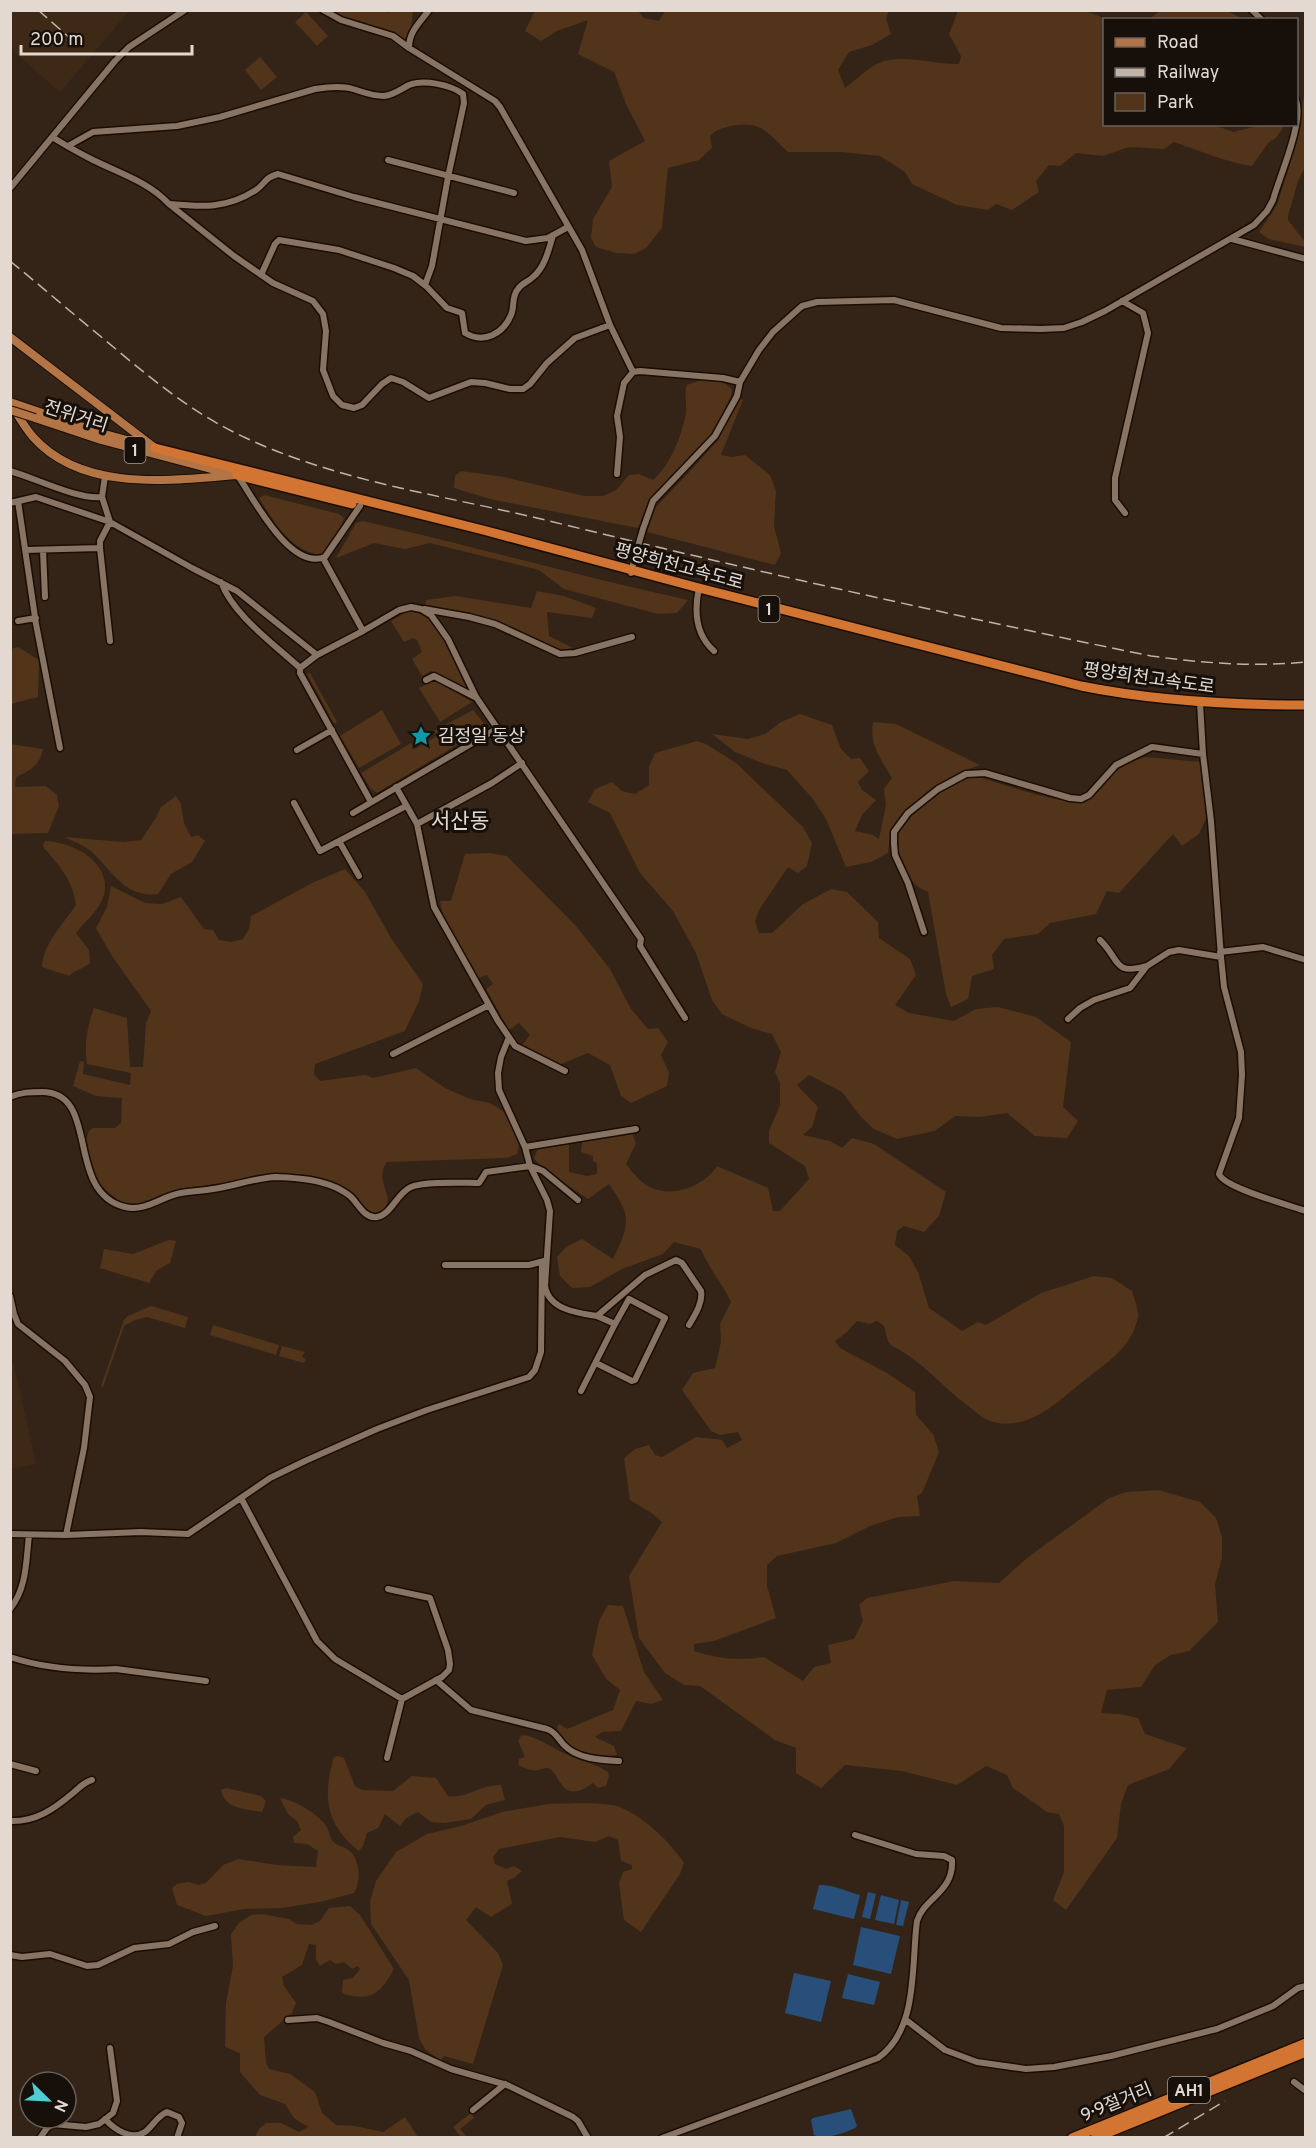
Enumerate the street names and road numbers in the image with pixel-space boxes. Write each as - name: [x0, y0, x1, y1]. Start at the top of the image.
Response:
- street label: 전위거리: [40, 396, 111, 439]
- road number: 1: [124, 437, 146, 463]
- street label: 평양희천고속도로: [612, 539, 746, 596]
- road number: 1: [758, 596, 780, 622]
- street label: 평양희천고속도로: [1082, 659, 1216, 700]
- road number: AH1: [1168, 2077, 1210, 2103]
- street label: 9·9절거리: [1077, 2079, 1156, 2128]

